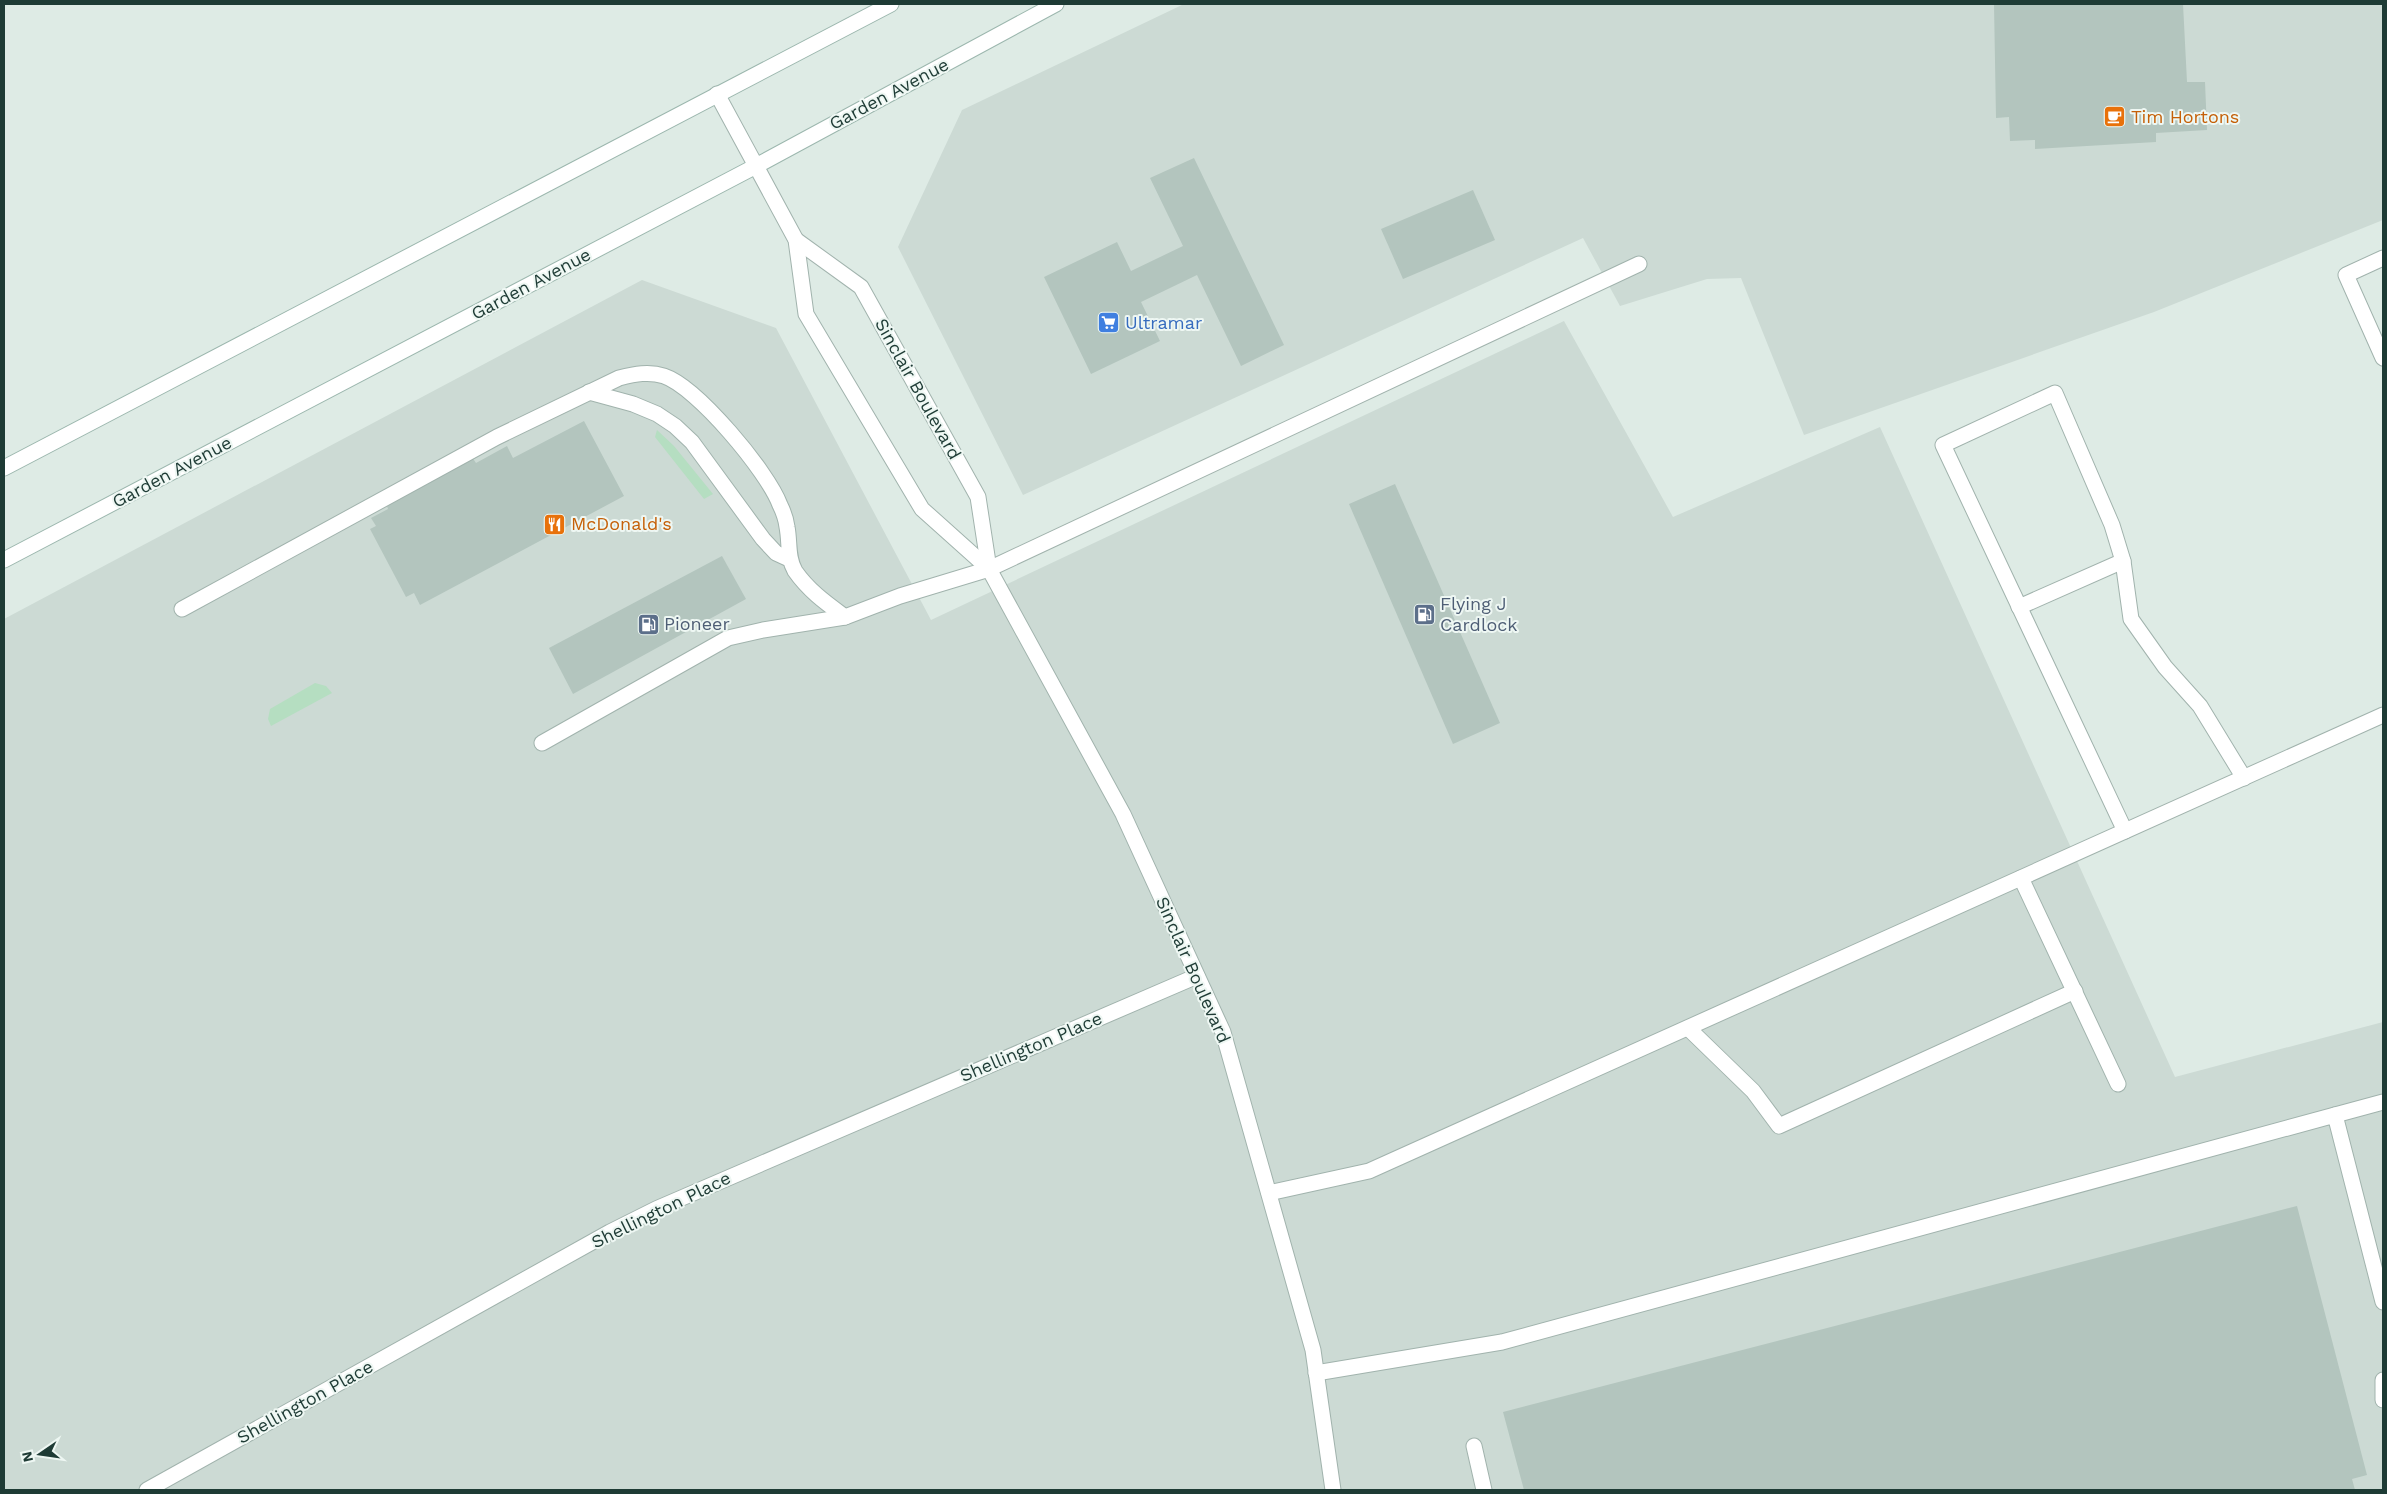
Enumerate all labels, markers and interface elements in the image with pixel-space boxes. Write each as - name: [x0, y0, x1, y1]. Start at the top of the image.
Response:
- street label: Garden Avenue: [825, 53, 952, 134]
- cafe icon: Tim Hortons: [2103, 105, 2127, 129]
- place label: Tim Hortons: [2131, 106, 2239, 127]
- street label: Garden Avenue: [467, 243, 594, 324]
- supermarket icon: Ultramar: [1097, 311, 1121, 335]
- place label: Ultramar: [1125, 312, 1202, 333]
- street label: Sinclair Boulevard: [871, 315, 966, 463]
- street label: Garden Avenue: [108, 431, 235, 512]
- restaurant icon: McDonald's: [543, 512, 567, 536]
- place label: McDonald's: [571, 513, 672, 534]
- place label: Flying J Cardlock: [1440, 593, 1517, 635]
- fuel station icon: Flying J Cardlock: [1412, 602, 1436, 626]
- fuel station icon: Pioneer: [636, 612, 660, 636]
- place label: Pioneer: [664, 613, 730, 634]
- street label: Sinclair Boulevard: [1152, 893, 1235, 1046]
- street label: Shellington Place: [957, 1007, 1105, 1086]
- street label: Shellington Place: [588, 1167, 734, 1252]
- street label: Shellington Place: [233, 1355, 376, 1448]
- north arrow: [15, 1429, 65, 1479]
- text: N: [18, 1450, 36, 1464]

